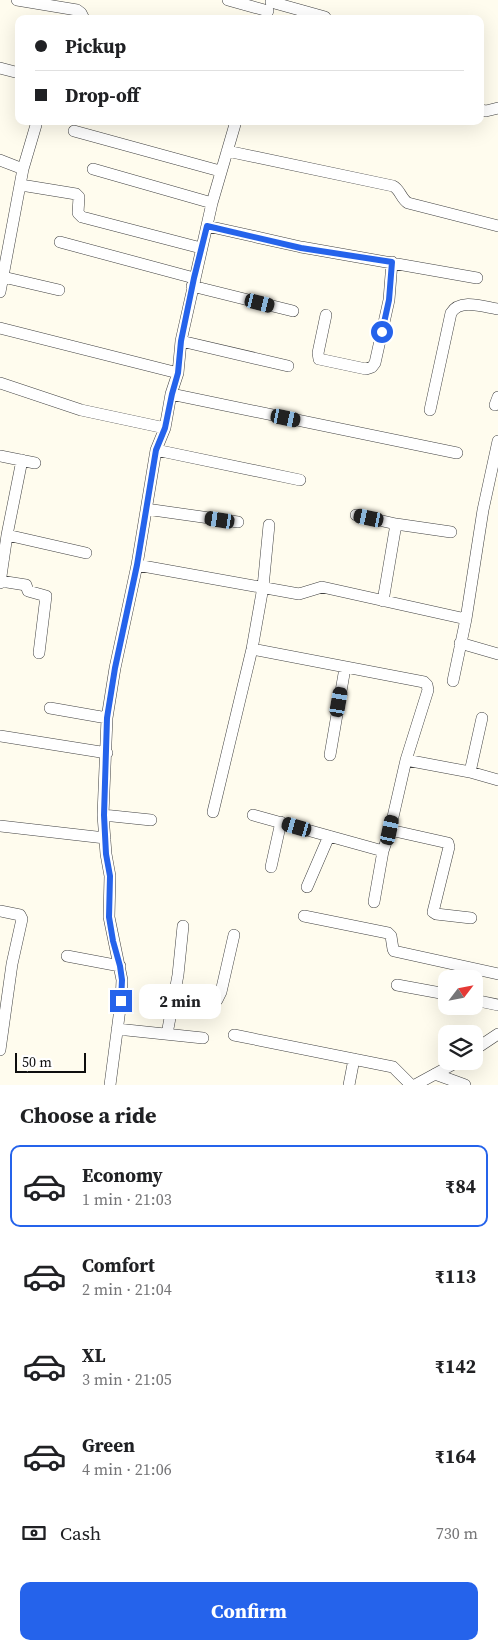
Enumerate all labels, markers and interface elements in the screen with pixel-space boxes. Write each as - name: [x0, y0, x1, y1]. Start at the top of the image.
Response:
- text: Pickup: [65, 33, 126, 59]
- text: Drop-off: [65, 82, 139, 108]
- car: [243, 292, 276, 314]
- route start: [371, 321, 393, 343]
- car: [269, 408, 302, 428]
- car: [352, 508, 385, 528]
- car: [204, 510, 235, 530]
- car: [329, 686, 348, 718]
- car: [379, 814, 400, 846]
- car: [280, 816, 313, 838]
- north arrow: [438, 970, 482, 1015]
- map controls: [438, 970, 483, 1070]
- callout: 2 min: [138, 984, 221, 1018]
- route end: [110, 990, 132, 1012]
- text: 2 min: [159, 990, 201, 1012]
- button: layers: [438, 1025, 483, 1070]
- scale bar: [15, 1050, 86, 1073]
- text: 50 m: [22, 1052, 52, 1072]
- text: Choose a ride: [20, 1100, 157, 1130]
- text: Economy: [82, 1162, 163, 1188]
- icon: car: [22, 1164, 67, 1209]
- text: ₹84: [445, 1173, 476, 1199]
- text: 1 min · 21:03: [82, 1188, 172, 1210]
- text: Comfort: [82, 1252, 155, 1278]
- icon: car: [22, 1254, 67, 1299]
- text: ₹113: [435, 1263, 476, 1289]
- text: 2 min · 21:04: [82, 1278, 172, 1300]
- text: XL: [82, 1342, 105, 1368]
- icon: car: [22, 1344, 67, 1389]
- text: ₹142: [435, 1353, 476, 1379]
- text: 3 min · 21:05: [82, 1368, 172, 1390]
- text: Green: [82, 1432, 135, 1458]
- icon: car: [22, 1434, 67, 1479]
- text: ₹164: [435, 1443, 476, 1469]
- text: 4 min · 21:06: [82, 1458, 172, 1480]
- icon: cash: [20, 1519, 48, 1547]
- text: Cash: [60, 1520, 101, 1546]
- text: 730 m: [436, 1522, 478, 1544]
- button: Confirm: [20, 1582, 478, 1640]

